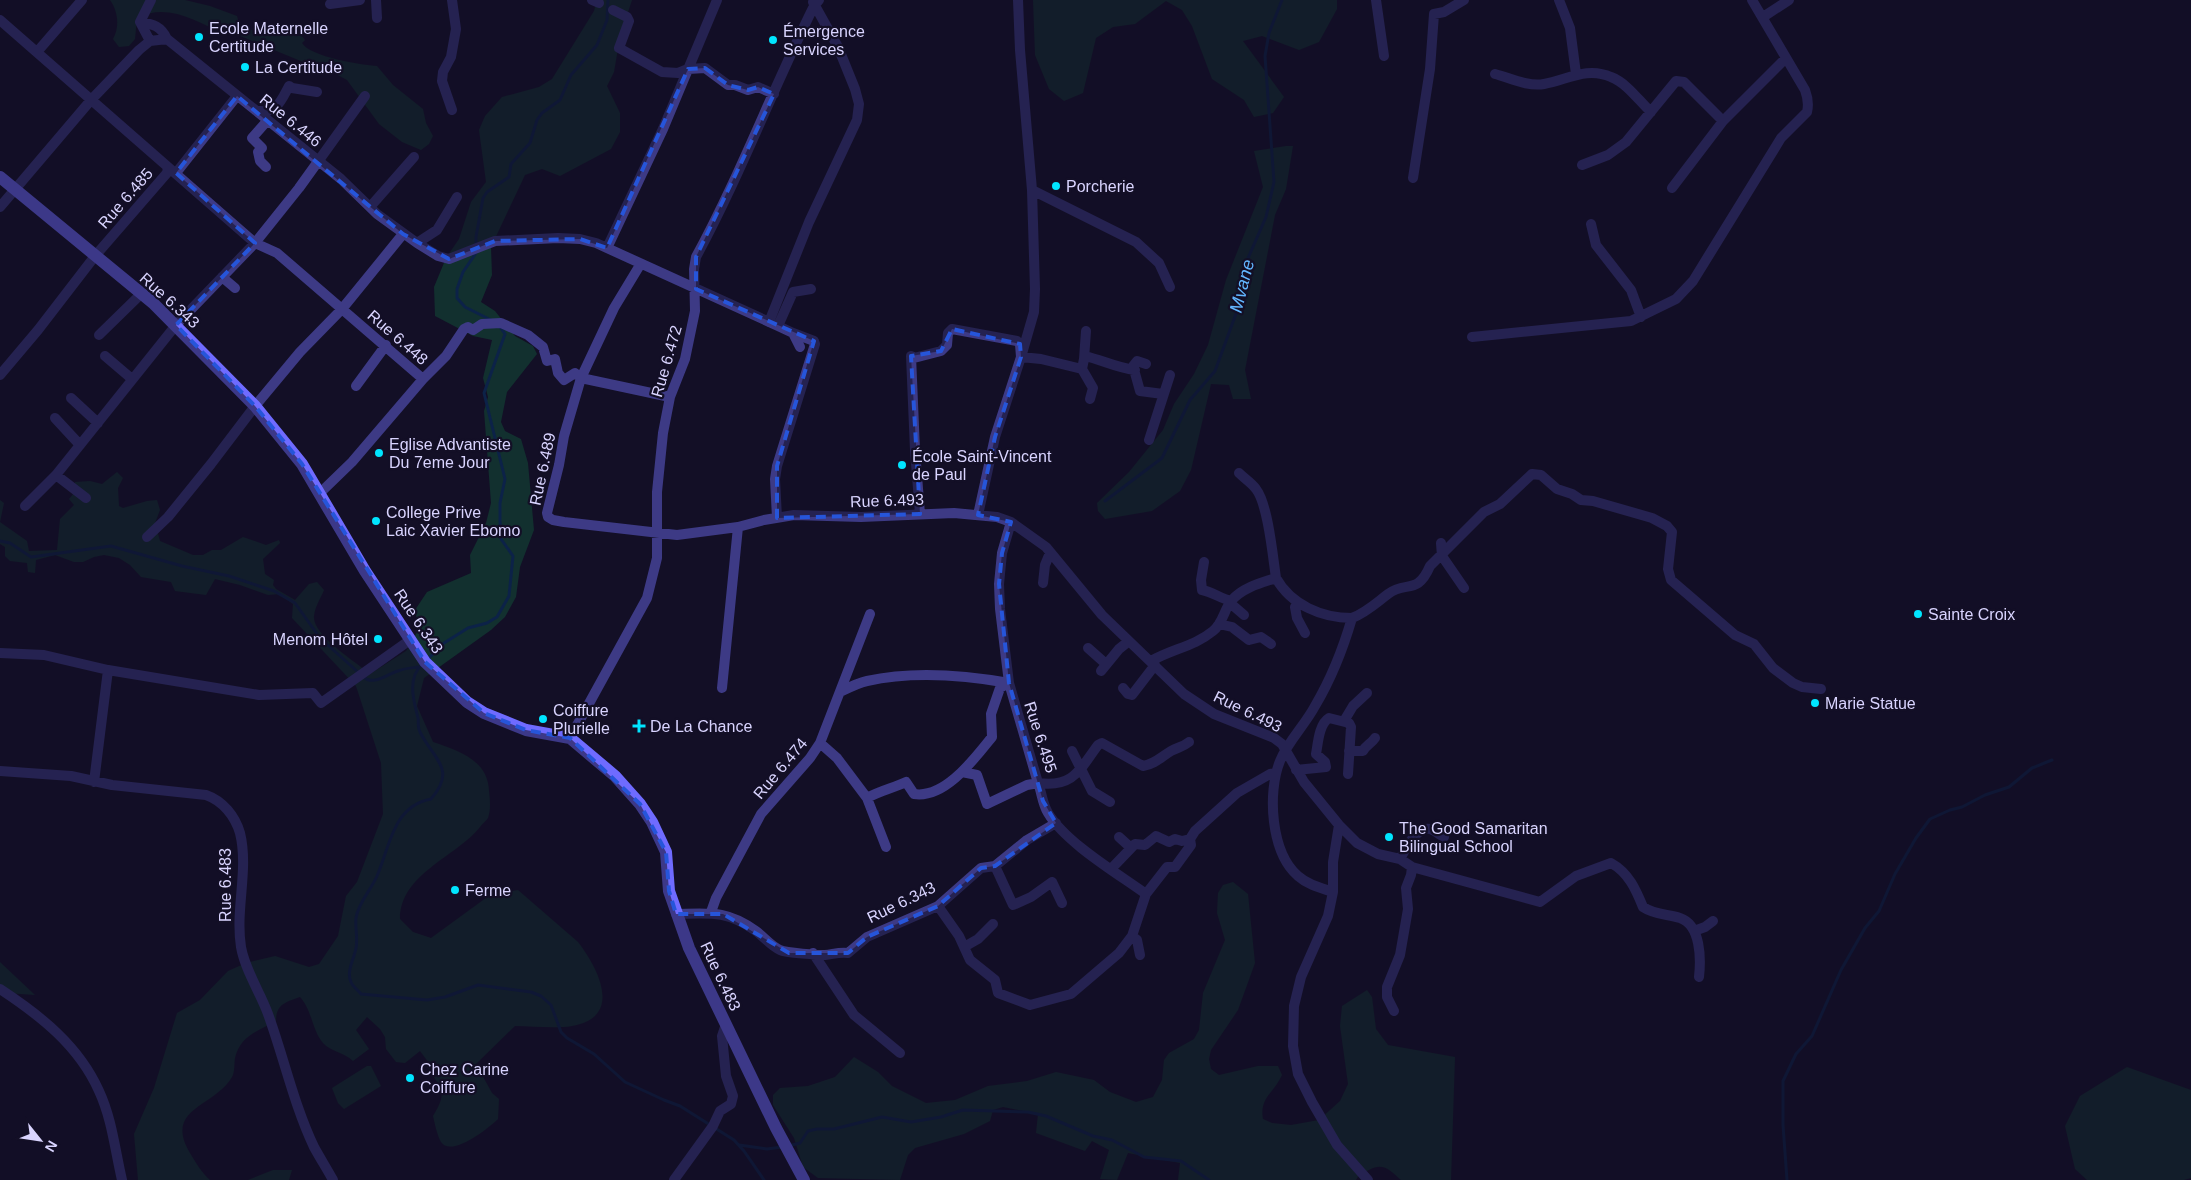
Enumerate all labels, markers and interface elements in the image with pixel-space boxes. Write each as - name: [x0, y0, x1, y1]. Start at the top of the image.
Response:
- place label: Ecole Maternelle Certitude: [209, 20, 328, 55]
- place label: Émergence Services: [783, 22, 865, 58]
- marker: Ecole Maternelle Certitude: [193, 31, 205, 43]
- marker: Émergence Services: [767, 34, 779, 46]
- place label: La Certitude: [255, 59, 342, 76]
- marker: La Certitude: [239, 61, 251, 73]
- street label: Rue 6.446: [257, 91, 325, 150]
- street label: Rue 6.485: [95, 165, 156, 232]
- place label: Porcherie: [1066, 178, 1135, 195]
- marker: Porcherie: [1050, 180, 1062, 192]
- water label: Mvane: [1226, 257, 1258, 315]
- street label: Rue 6.343: [137, 269, 203, 331]
- street label: Rue 6.448: [364, 307, 431, 368]
- street label: Rue 6.472: [648, 323, 685, 399]
- street label: Rue 6.489: [526, 431, 558, 507]
- place label: Eglise Advantiste Du 7eme Jour: [389, 436, 511, 471]
- marker: Eglise Advantiste Du 7eme Jour: [373, 447, 385, 459]
- place label: École Saint-Vincent de Paul: [912, 447, 1052, 483]
- marker: École Saint-Vincent de Paul: [896, 459, 908, 471]
- street label: Rue 6.493: [850, 491, 924, 510]
- place label: College Prive Laic Xavier Ebomo: [386, 504, 520, 539]
- marker: College Prive Laic Xavier Ebomo: [370, 515, 382, 527]
- street label: Rue 6.343: [391, 586, 446, 657]
- place label: Sainte Croix: [1928, 606, 2015, 623]
- marker: Sainte Croix: [1912, 608, 1924, 620]
- place label: Menom Hôtel: [273, 631, 368, 648]
- marker: Menom Hôtel: [372, 633, 384, 645]
- street label: Rue 6.493: [1211, 688, 1285, 735]
- place label: Marie Statue: [1825, 695, 1916, 712]
- marker: Marie Statue: [1809, 697, 1821, 709]
- street label: Rue 6.495: [1021, 699, 1060, 775]
- place label: Coiffure Plurielle: [553, 702, 610, 737]
- marker: Coiffure Plurielle: [537, 713, 549, 725]
- place label: De La Chance: [650, 718, 752, 735]
- marker: De La Chance: [632, 719, 646, 733]
- street label: Rue 6.474: [750, 735, 811, 802]
- place label: The Good Samaritan Bilingual School: [1399, 820, 1548, 855]
- marker: The Good Samaritan Bilingual School: [1383, 831, 1395, 843]
- street label: Rue 6.483: [217, 848, 234, 922]
- street label: Rue 6.343: [864, 879, 938, 926]
- place label: Ferme: [465, 882, 511, 899]
- marker: Ferme: [449, 884, 461, 896]
- street label: Rue 6.483: [697, 939, 744, 1013]
- place label: Chez Carine Coiffure: [420, 1061, 509, 1096]
- marker: Chez Carine Coiffure: [404, 1072, 416, 1084]
- north arrow: [15, 1115, 65, 1165]
- text: N: [42, 1138, 61, 1155]

